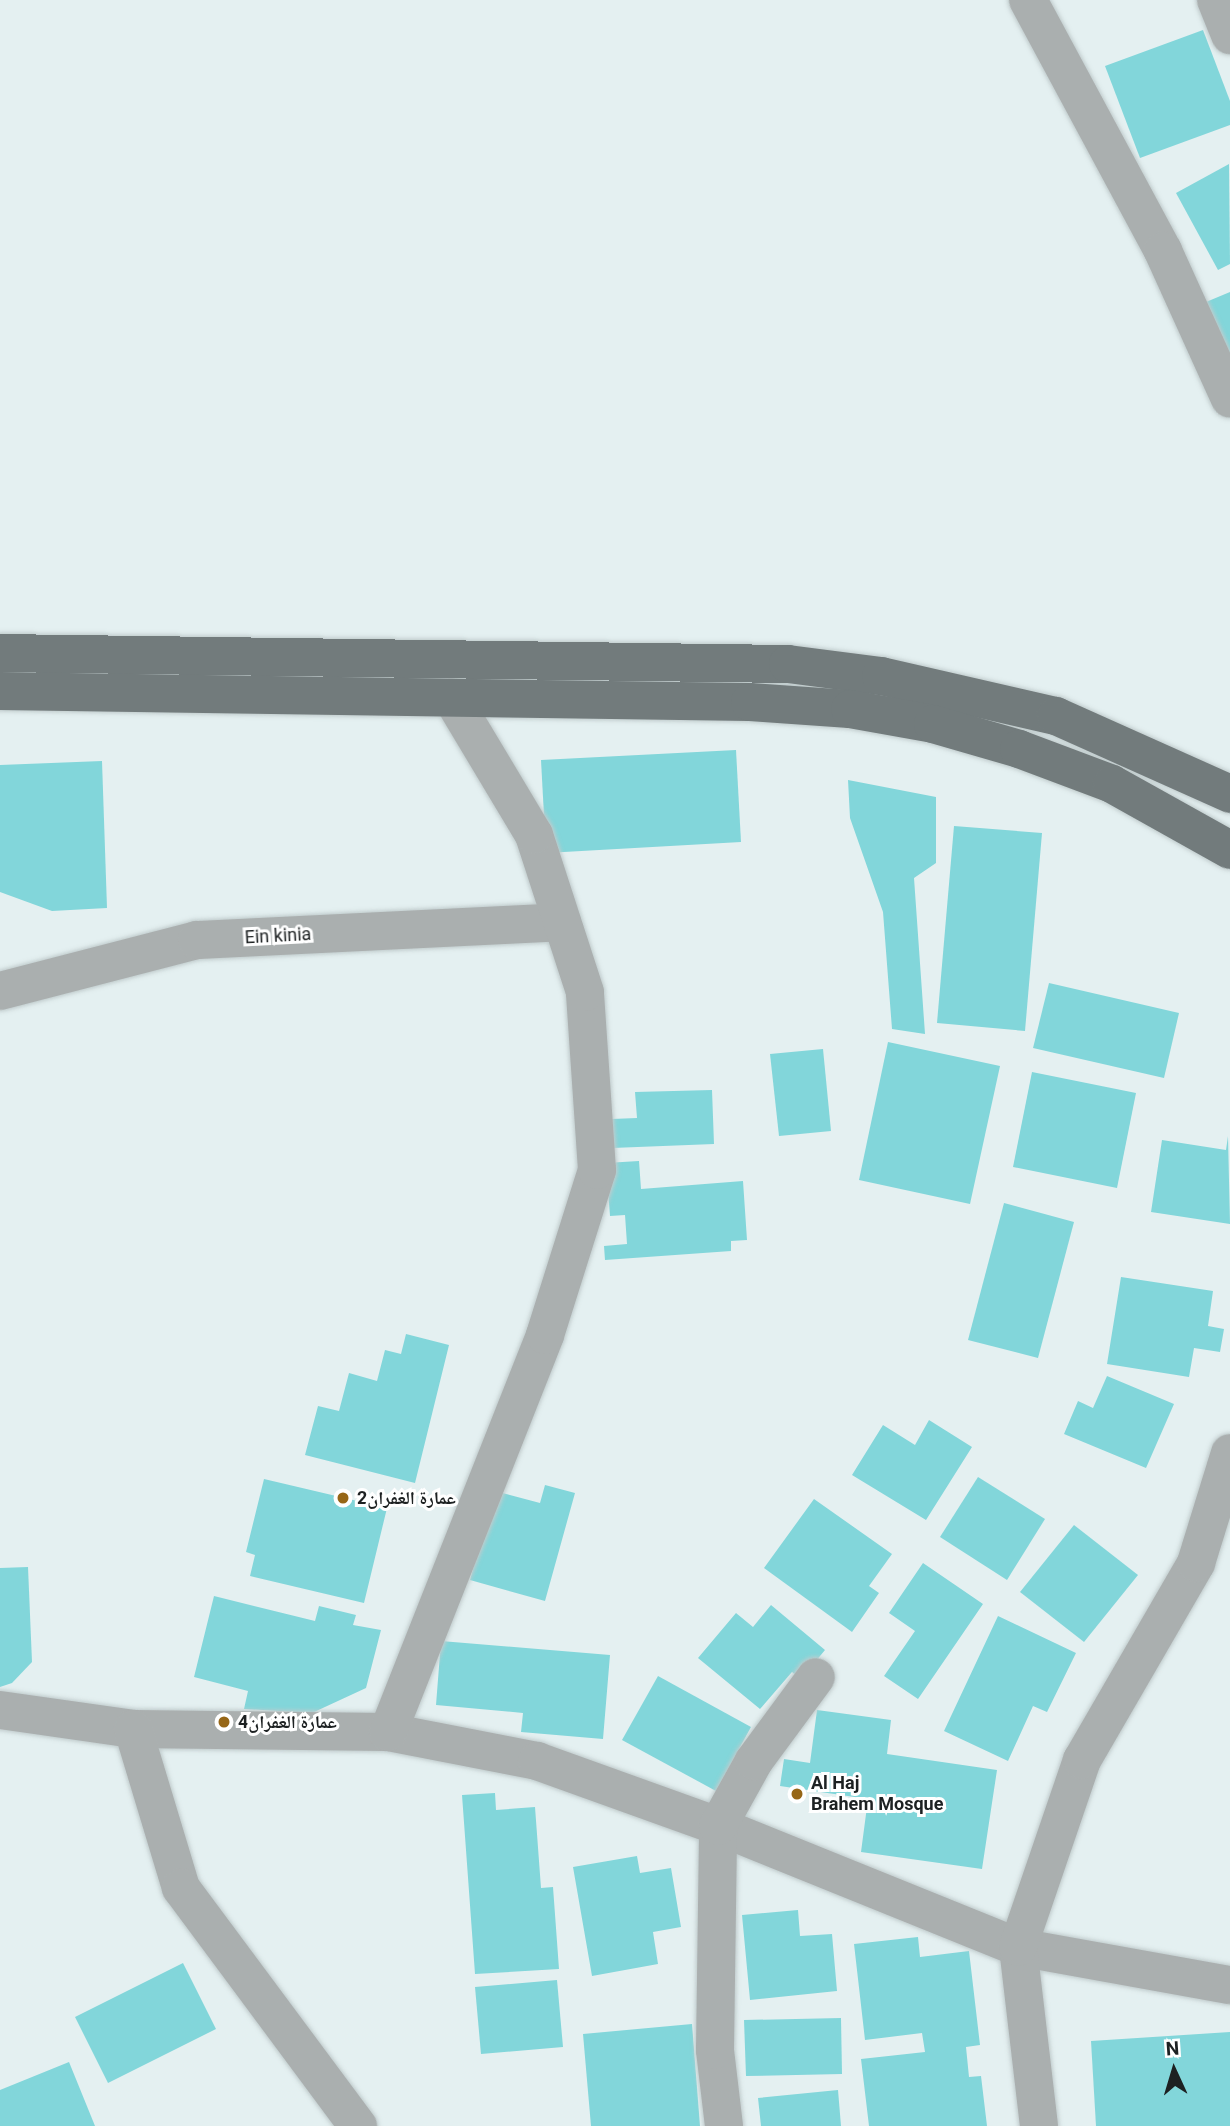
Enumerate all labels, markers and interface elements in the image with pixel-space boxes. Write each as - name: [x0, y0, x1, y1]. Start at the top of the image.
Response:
- street label: Ein kinia: [244, 923, 312, 949]
- place label: عمارة الغفران2: [357, 1487, 456, 1509]
- marker: عمارة الغفران2: [335, 1490, 351, 1506]
- place label: عمارة الغفران4: [238, 1711, 337, 1733]
- marker: عمارة الغفران4: [216, 1714, 232, 1730]
- place label: Al Haj Brahem Mosque: [811, 1773, 943, 1816]
- marker: Al Haj Brahem Mosque: [789, 1786, 805, 1802]
- north arrow: [1139, 2035, 1209, 2105]
- text: N: [1165, 2037, 1180, 2060]

